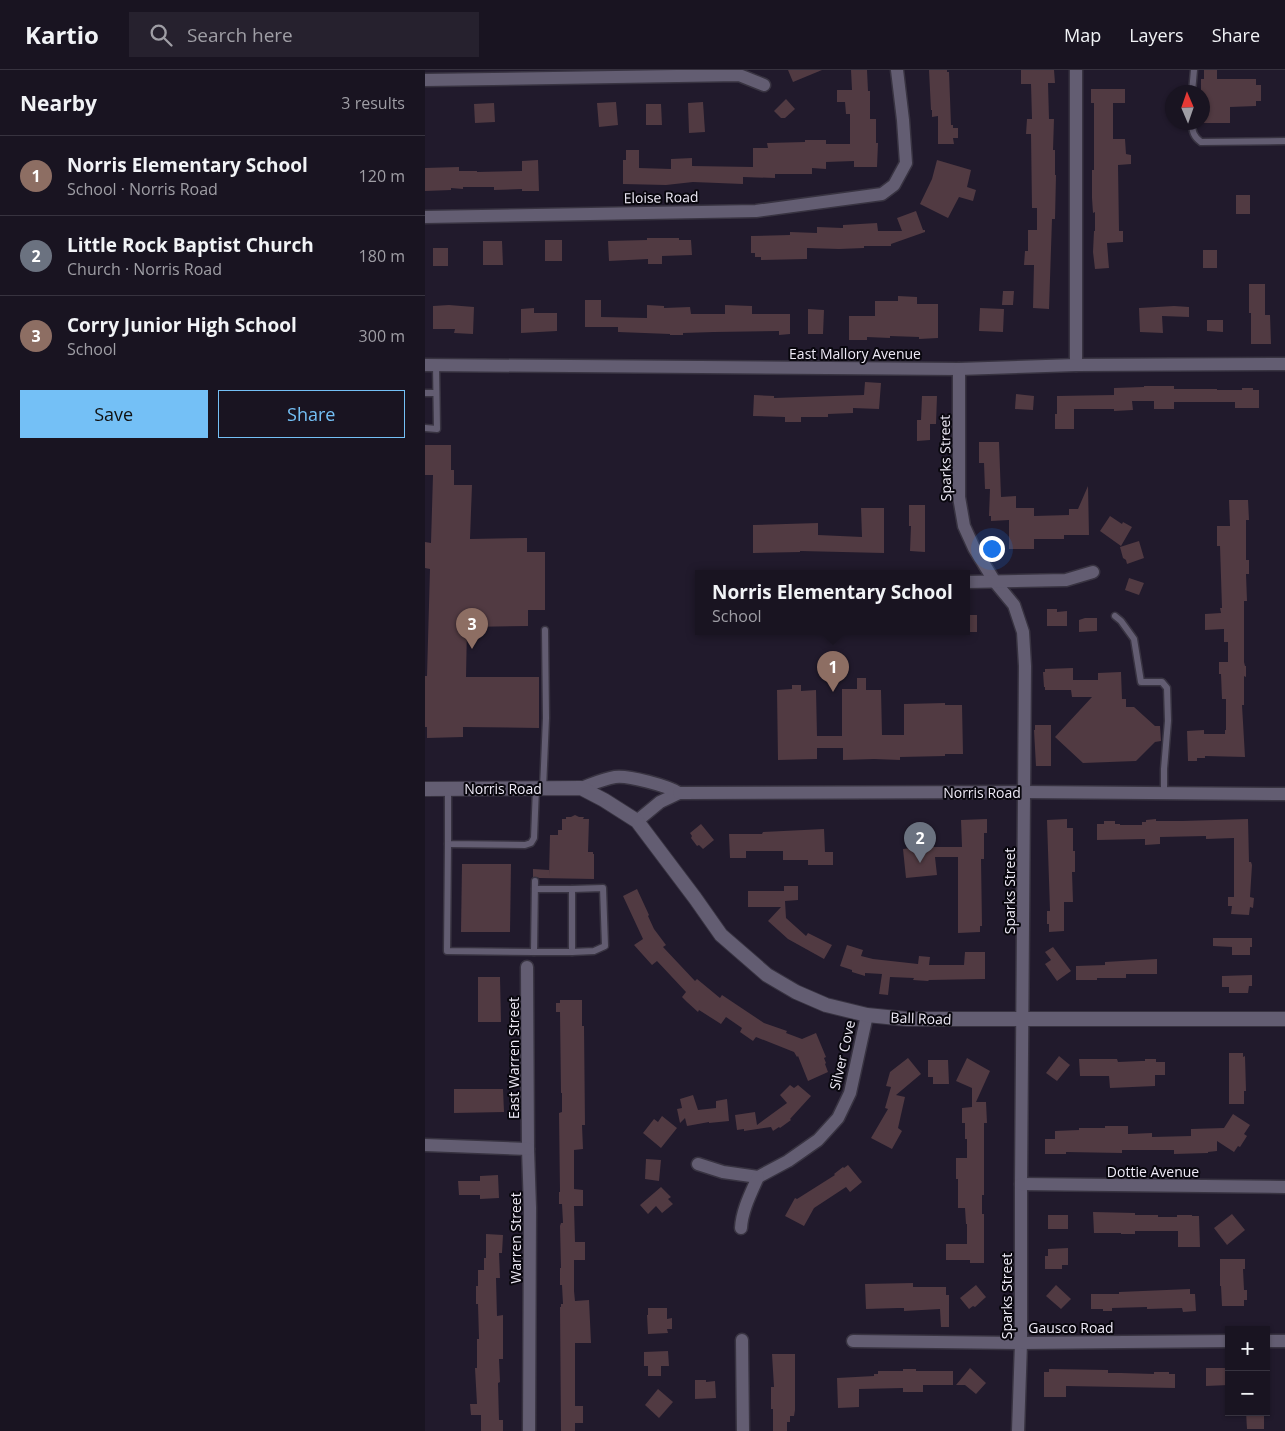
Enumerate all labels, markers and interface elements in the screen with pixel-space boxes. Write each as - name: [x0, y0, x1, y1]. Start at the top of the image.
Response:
- search box: [129, 12, 479, 57]
- text: Kartio: [25, 18, 99, 51]
- icon: search: [147, 21, 175, 49]
- text: Search here: [187, 22, 293, 48]
- text: Map: [1064, 23, 1101, 47]
- text: Layers: [1129, 23, 1184, 47]
- text: Share: [1212, 23, 1260, 47]
- north arrow: [1165, 85, 1210, 130]
- text: Nearby: [20, 89, 97, 117]
- text: 3 results: [341, 92, 405, 114]
- text: Norris Elementary School: [67, 152, 308, 178]
- text: 1: [31, 165, 41, 187]
- text: 120 m: [359, 165, 405, 187]
- text: School · Norris Road: [67, 178, 218, 200]
- street label: Eloise Road: [623, 187, 699, 207]
- text: Little Rock Baptist Church: [67, 232, 314, 258]
- text: 2: [31, 245, 41, 267]
- text: 180 m: [359, 245, 405, 267]
- text: Church · Norris Road: [67, 258, 222, 280]
- text: Corry Junior High School: [67, 312, 297, 338]
- text: 3: [31, 325, 41, 347]
- text: 300 m: [359, 325, 405, 347]
- text: School: [67, 338, 117, 360]
- street label: East Mallory Avenue: [789, 344, 921, 363]
- button: Save: [20, 390, 208, 438]
- button: Share: [218, 390, 405, 438]
- street label: Sparks Street: [935, 415, 955, 501]
- your location: [979, 536, 1005, 562]
- popup: [695, 570, 970, 635]
- text: Norris Elementary School: [712, 579, 953, 605]
- text: School: [712, 605, 762, 627]
- pin: 3: [456, 608, 488, 649]
- pin: 1: [817, 651, 849, 692]
- street label: Norris Road: [464, 779, 542, 798]
- street label: Norris Road: [943, 783, 1021, 802]
- pin: 2: [904, 822, 936, 863]
- street label: Sparks Street: [1000, 848, 1019, 934]
- street label: East Warren Street: [504, 997, 523, 1119]
- street label: Ball Road: [890, 1007, 952, 1029]
- street label: Silver Cove: [825, 1018, 859, 1092]
- street label: Dottie Avenue: [1107, 1162, 1199, 1181]
- street label: Warren Street: [506, 1192, 525, 1284]
- street label: Sparks Street: [997, 1253, 1016, 1339]
- street label: Gausco Road: [1028, 1318, 1114, 1337]
- map controls: [1225, 1326, 1270, 1416]
- button: +: [1225, 1326, 1270, 1371]
- button: −: [1225, 1371, 1270, 1416]

